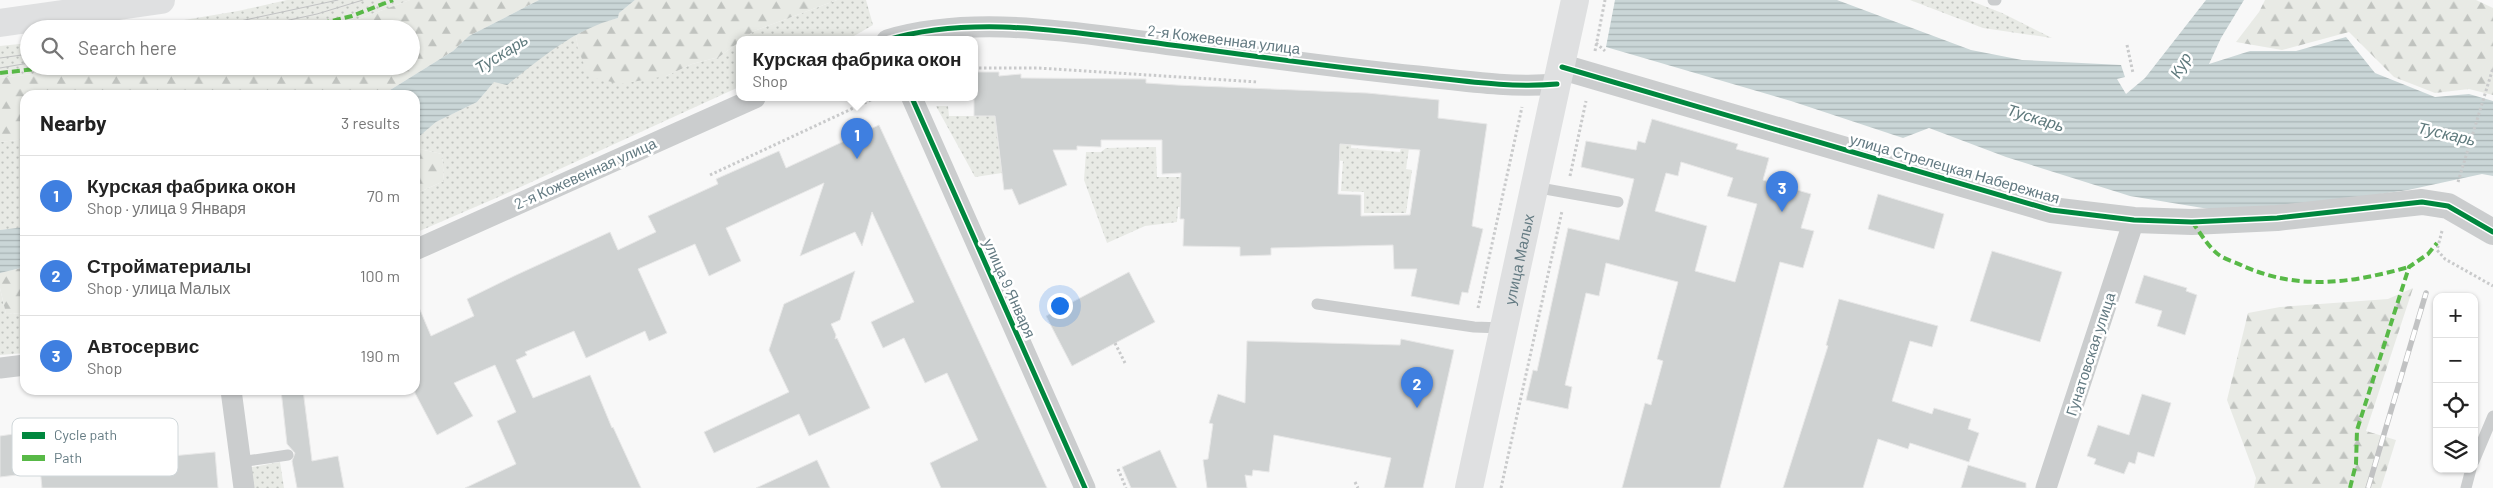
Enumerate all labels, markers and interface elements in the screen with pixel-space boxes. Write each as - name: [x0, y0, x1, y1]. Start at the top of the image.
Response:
- search box: [20, 20, 420, 75]
- street label: 2-я Кожевенная улица: [1147, 21, 1302, 57]
- water label: Тускарь: [471, 29, 531, 77]
- icon: search: [38, 34, 66, 62]
- text: Search here: [78, 36, 177, 59]
- popup: [736, 36, 978, 101]
- text: Курская фабрика окон: [752, 47, 962, 70]
- water label: Кур: [2165, 49, 2195, 81]
- text: Shop: [752, 71, 788, 90]
- water label: Тускарь: [2005, 99, 2067, 135]
- text: Nearby: [40, 110, 106, 135]
- text: 3 results: [341, 113, 400, 132]
- water label: Тускарь: [2416, 117, 2478, 149]
- pin: 1: [841, 118, 873, 159]
- street label: улица Стрелецкая Набережная: [1848, 129, 2062, 207]
- street label: 2-я Кожевенная улица: [511, 133, 659, 212]
- pin: 3: [1766, 171, 1798, 212]
- text: Курская фабрика окон: [87, 174, 296, 197]
- text: 1: [53, 186, 59, 205]
- text: 70 m: [367, 186, 400, 205]
- text: Shop · улица 9 Января: [87, 198, 246, 217]
- street label: улица Малых: [1500, 212, 1537, 306]
- street label: улица 9 Января: [980, 236, 1040, 340]
- text: Стройматериалы: [87, 254, 251, 277]
- text: 2: [52, 266, 60, 285]
- text: 100 m: [360, 266, 400, 285]
- text: Shop · улица Малых: [87, 278, 231, 297]
- street label: Гунатовская улица: [2062, 289, 2119, 418]
- your location: [1047, 293, 1073, 319]
- map controls: [2433, 293, 2478, 473]
- button: +: [2433, 293, 2478, 338]
- text: Автосервис: [87, 334, 199, 357]
- button: −: [2433, 338, 2478, 383]
- text: 3: [52, 346, 60, 365]
- text: 190 m: [361, 346, 400, 365]
- text: Shop: [87, 358, 122, 377]
- pin: 2: [1401, 367, 1433, 408]
- button: locate: [2433, 383, 2478, 428]
- legend: [12, 418, 178, 476]
- text: Cycle path: [54, 426, 117, 443]
- button: layers: [2433, 428, 2478, 473]
- text: Path: [54, 449, 82, 466]

